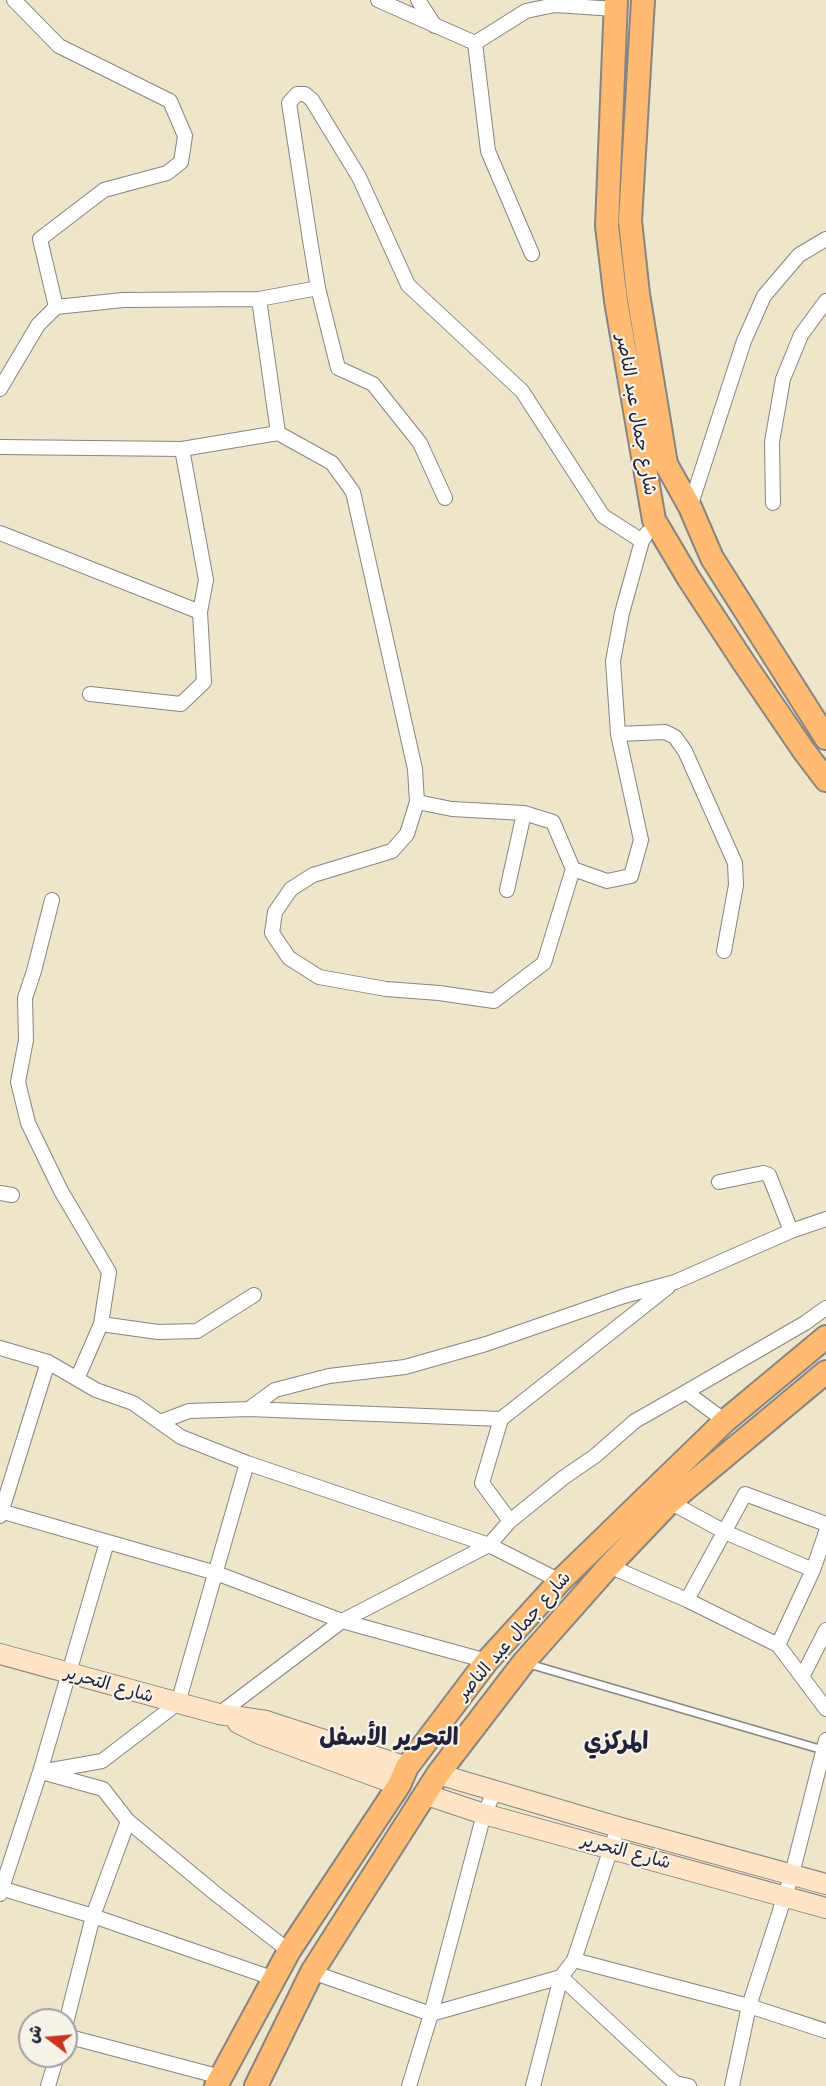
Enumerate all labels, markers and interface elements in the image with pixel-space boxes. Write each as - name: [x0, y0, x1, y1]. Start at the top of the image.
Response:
- street label: شارع جمال عبد الناصر: [611, 333, 661, 497]
- street label: شارع جمال عبد الناصر: [452, 1567, 576, 1705]
- street label: شارع التحرير: [62, 1662, 156, 1708]
- district label: التحرير الأسفل: [319, 1724, 459, 1752]
- district label: المركزي: [584, 1728, 648, 1756]
- street label: شارع التحرير: [579, 1830, 673, 1874]
- north arrow: [18, 2008, 78, 2068]
- text: ش: [19, 2022, 47, 2045]

